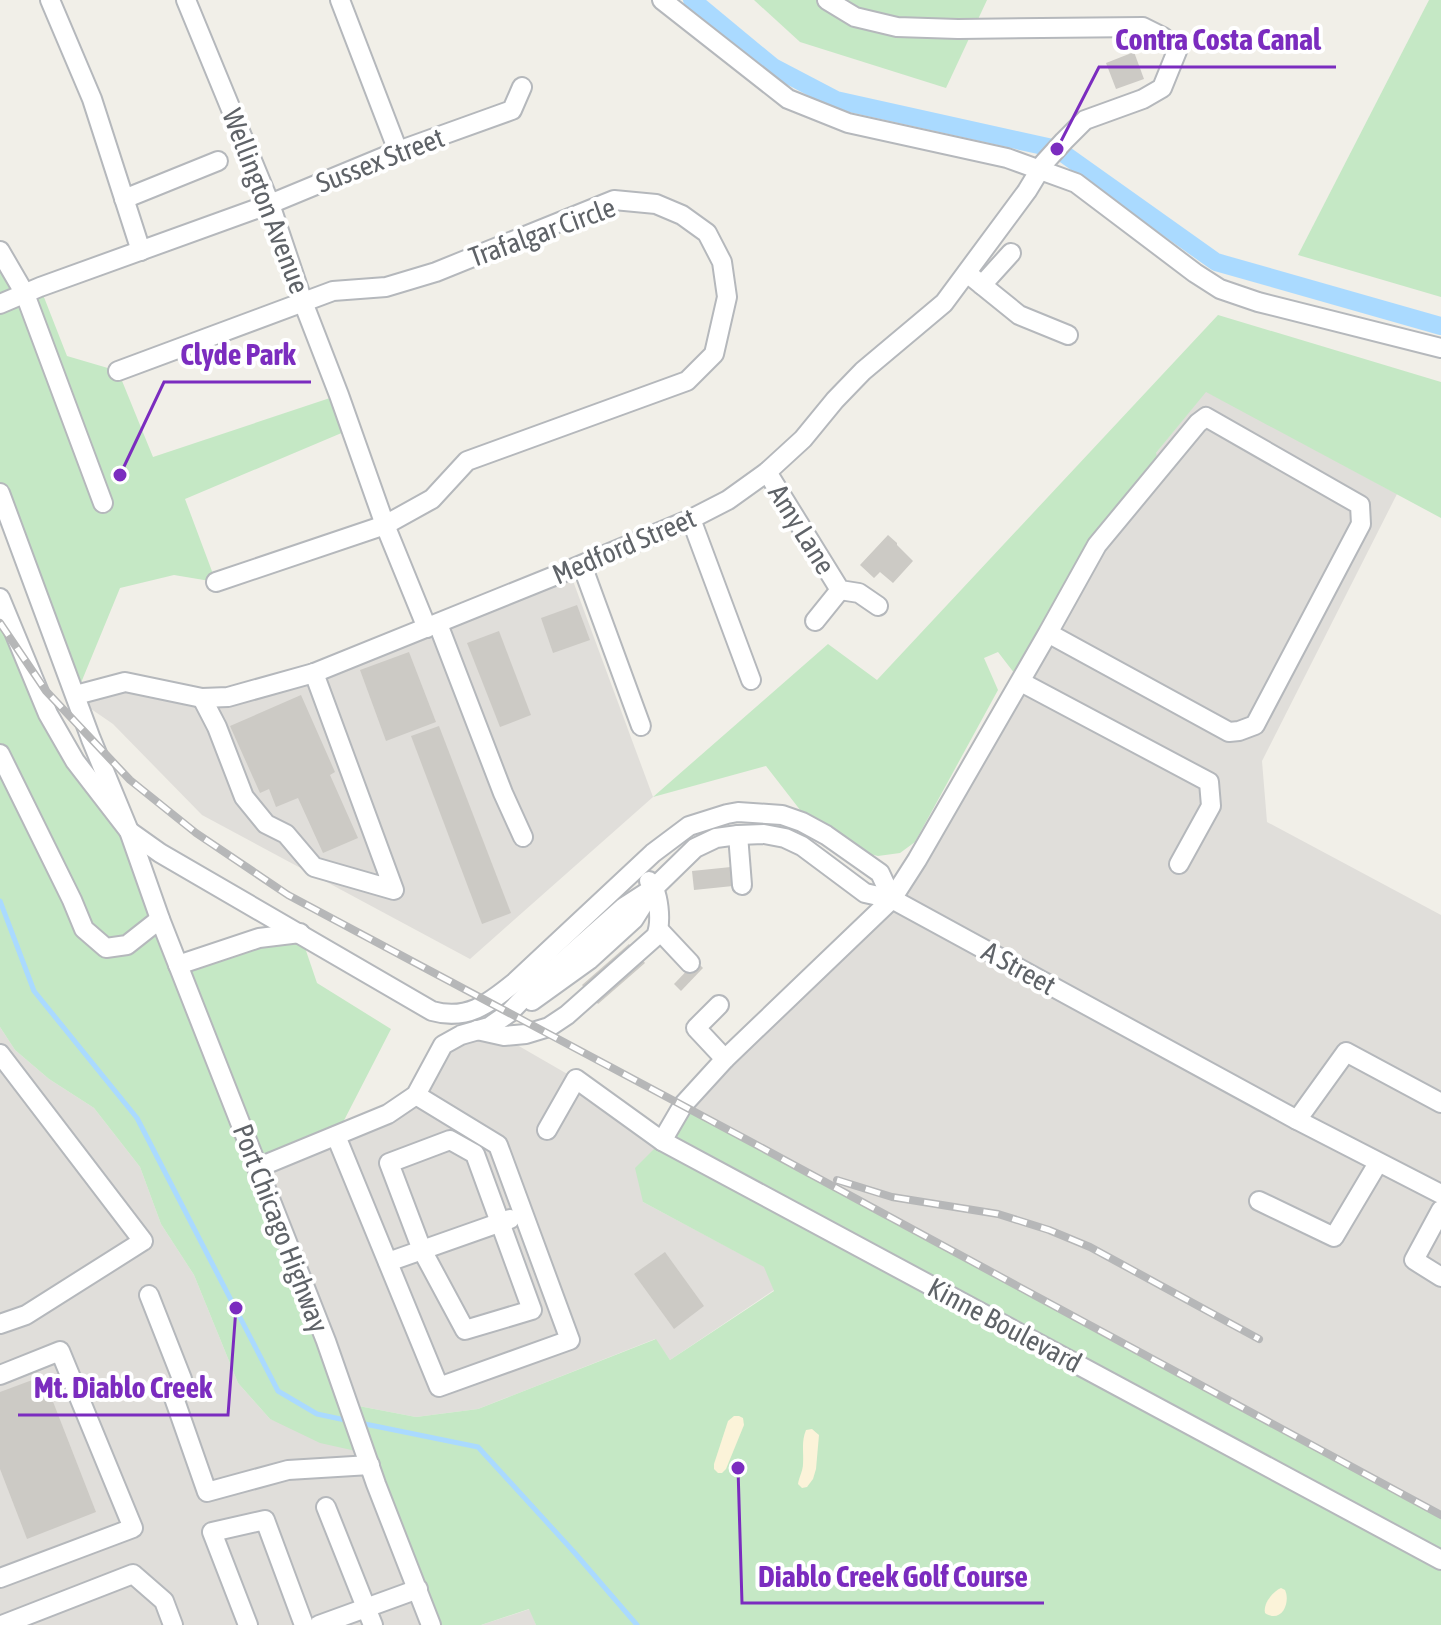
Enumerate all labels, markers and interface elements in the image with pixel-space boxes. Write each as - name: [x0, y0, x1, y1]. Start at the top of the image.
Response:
- callout: Contra Costa Canal: [1099, 13, 1336, 67]
- text: Contra Costa Canal: [1115, 22, 1322, 56]
- street label: Wellington Avenue: [216, 104, 316, 298]
- street label: Sussex Street: [312, 121, 448, 199]
- street label: Trafalgar Circle: [465, 191, 619, 273]
- callout: Clyde Park: [164, 328, 311, 382]
- text: Clyde Park: [180, 337, 296, 371]
- street label: Amy Lane: [762, 478, 842, 580]
- street label: Medford Street: [548, 502, 700, 590]
- street label: A Street: [977, 935, 1061, 1001]
- street label: Port Chicago Highway: [227, 1119, 335, 1337]
- street label: Kinne Boulevard: [923, 1271, 1087, 1379]
- callout: Mt. Diablo Creek: [18, 1361, 228, 1415]
- text: Mt. Diablo Creek: [34, 1370, 213, 1404]
- callout: Diablo Creek Golf Course: [742, 1549, 1044, 1603]
- text: Diablo Creek Golf Course: [758, 1559, 1028, 1593]

